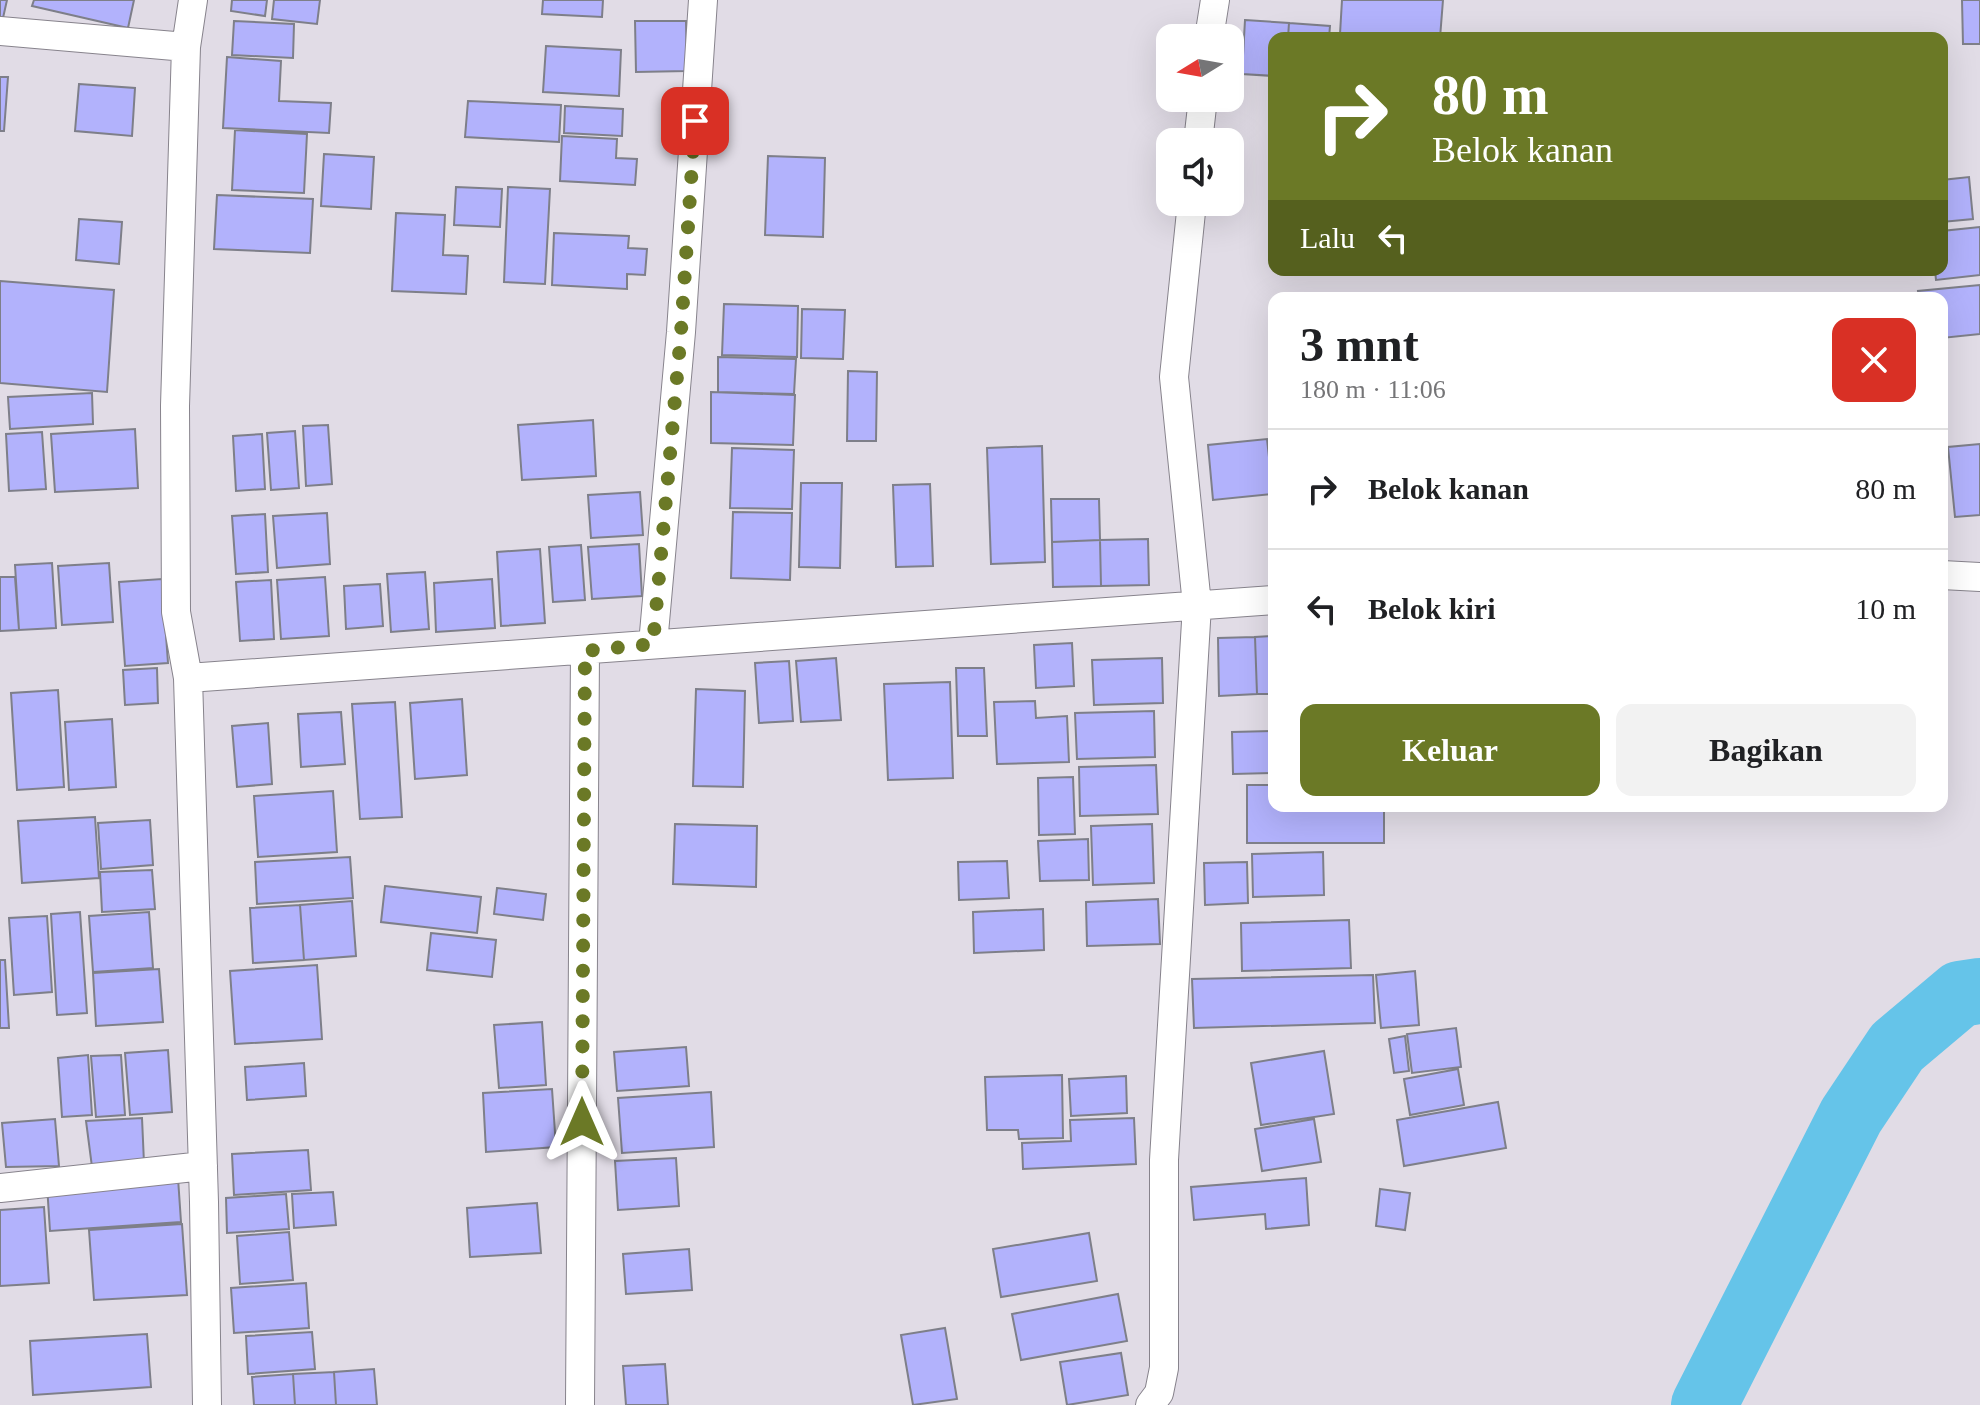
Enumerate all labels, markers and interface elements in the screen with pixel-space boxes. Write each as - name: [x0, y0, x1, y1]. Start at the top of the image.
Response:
- north arrow: [1156, 24, 1244, 112]
- map controls: [1156, 24, 1244, 216]
- icon: right: [1300, 64, 1404, 168]
- text: 80 m: [1432, 64, 1549, 126]
- pin: [661, 87, 729, 155]
- icon: arrive: [673, 99, 717, 143]
- button: sound: [1156, 128, 1244, 216]
- text: Belok kanan: [1432, 130, 1613, 170]
- icon: left: [1371, 216, 1415, 260]
- text: Lalu: [1300, 221, 1355, 254]
- text: 3 mnt: [1300, 318, 1419, 371]
- button: close: [1832, 318, 1916, 402]
- text: 180 m · 11:06: [1300, 375, 1446, 404]
- icon: right: [1300, 467, 1344, 511]
- text: Belok kanan: [1368, 472, 1529, 505]
- text: 80 m: [1855, 472, 1916, 505]
- icon: left: [1300, 587, 1344, 631]
- text: Belok kiri: [1368, 592, 1496, 625]
- text: 10 m: [1855, 592, 1916, 625]
- button: Keluar: [1300, 704, 1600, 796]
- button: Bagikan: [1616, 704, 1916, 796]
- position arrow: [540, 1080, 624, 1164]

